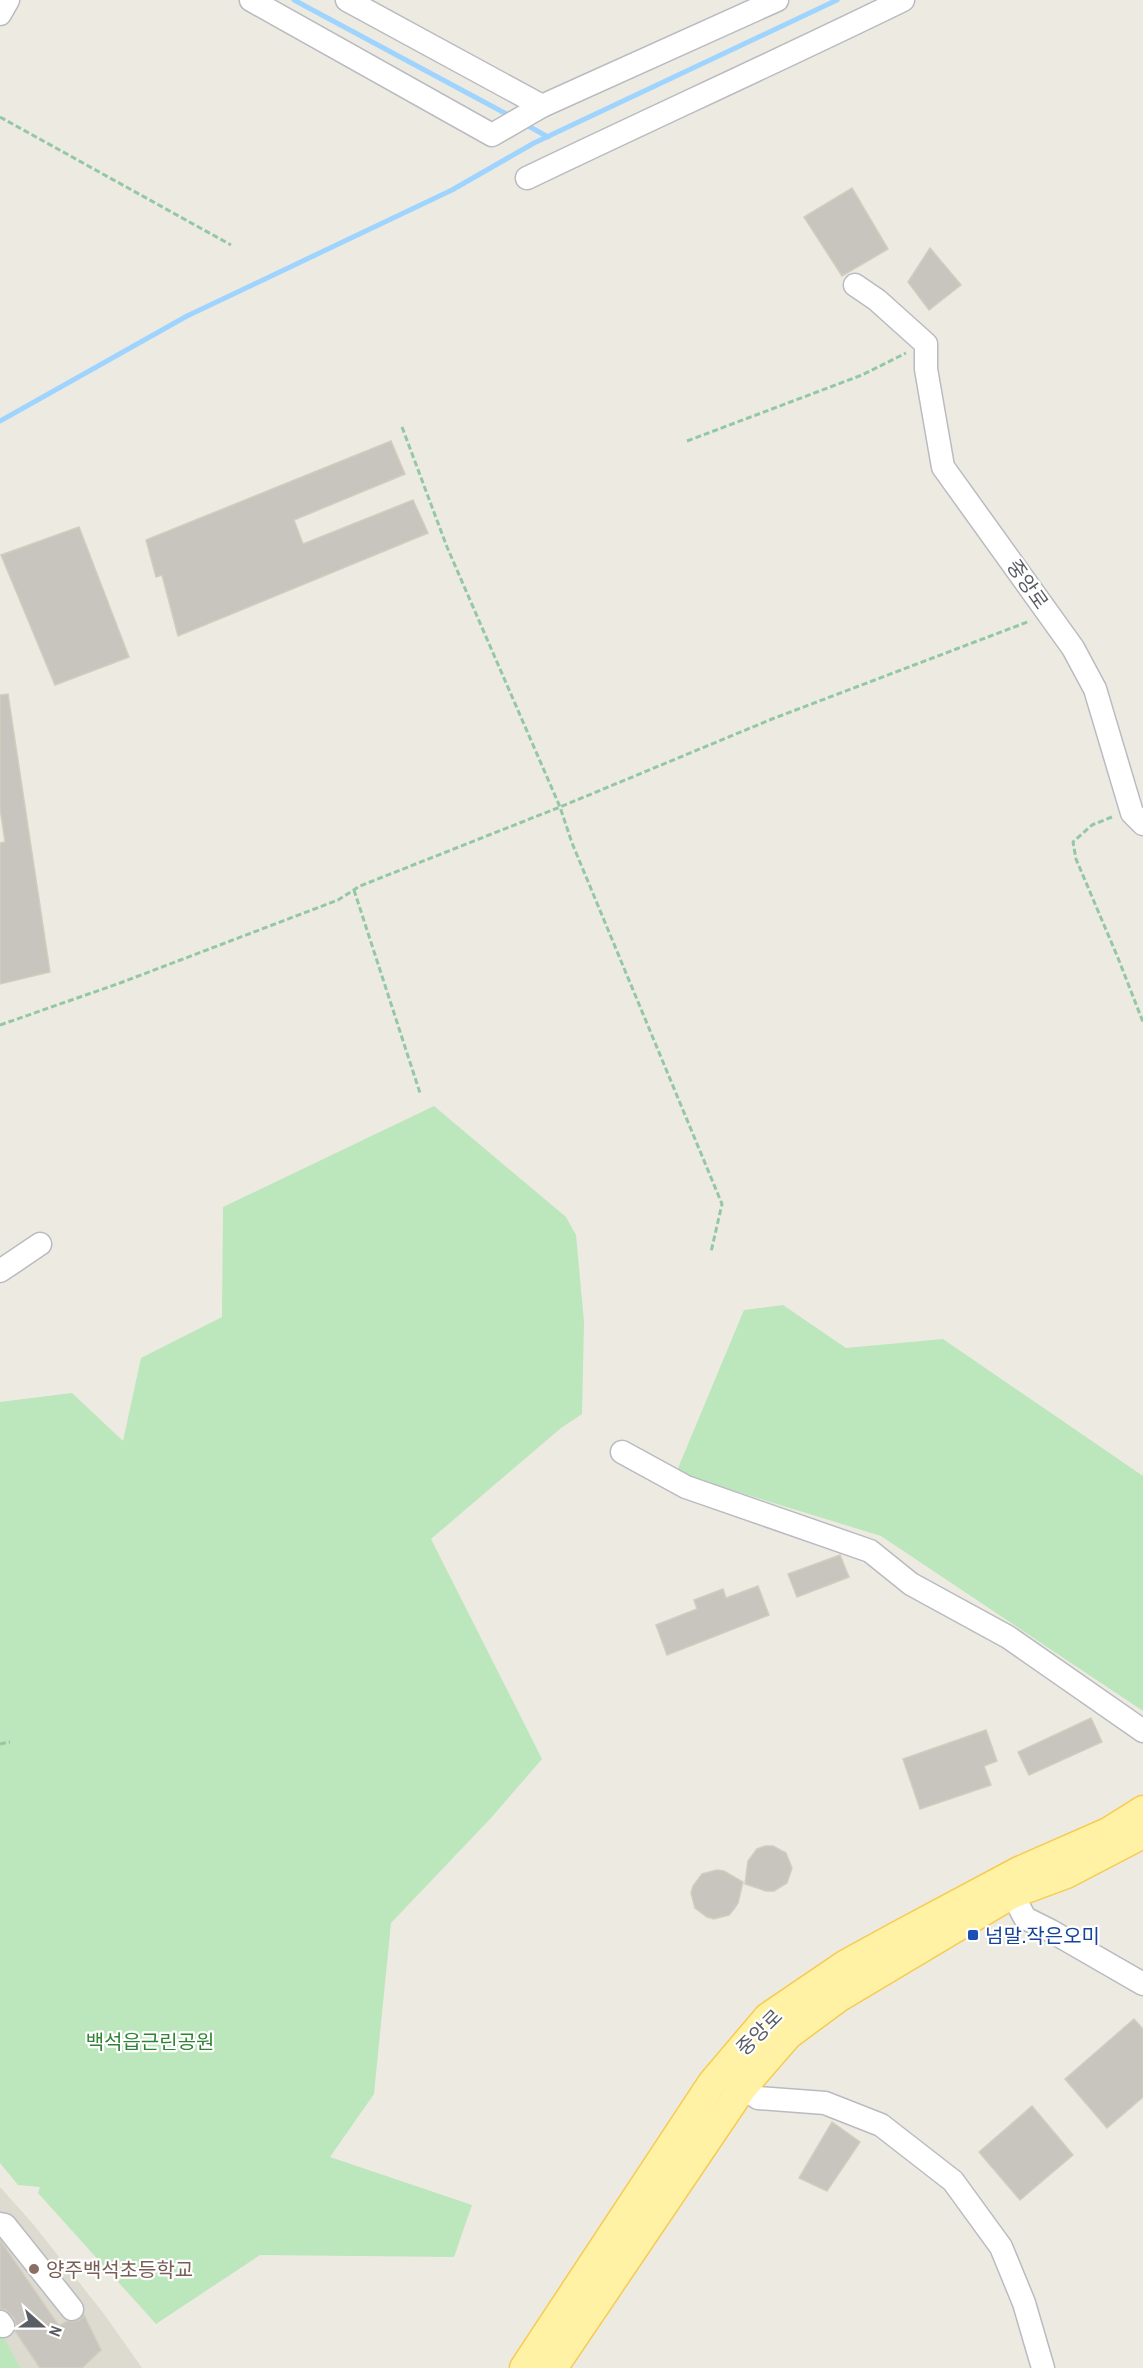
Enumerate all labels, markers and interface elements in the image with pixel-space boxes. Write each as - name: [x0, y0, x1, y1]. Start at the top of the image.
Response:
- street label: 중앙로: [1001, 554, 1055, 614]
- place label: 넘말.작은오미: [985, 1922, 1100, 1949]
- marker: 넘말.작은오미: [966, 1928, 980, 1942]
- street label: 중앙로: [730, 2003, 788, 2061]
- park label: 백석읍근린공원: [86, 2028, 214, 2055]
- place label: 양주백석초등학교: [46, 2256, 193, 2283]
- marker: 양주백석초등학교: [27, 2262, 41, 2276]
- north arrow: [12, 2296, 72, 2356]
- text: N: [44, 2323, 68, 2340]

